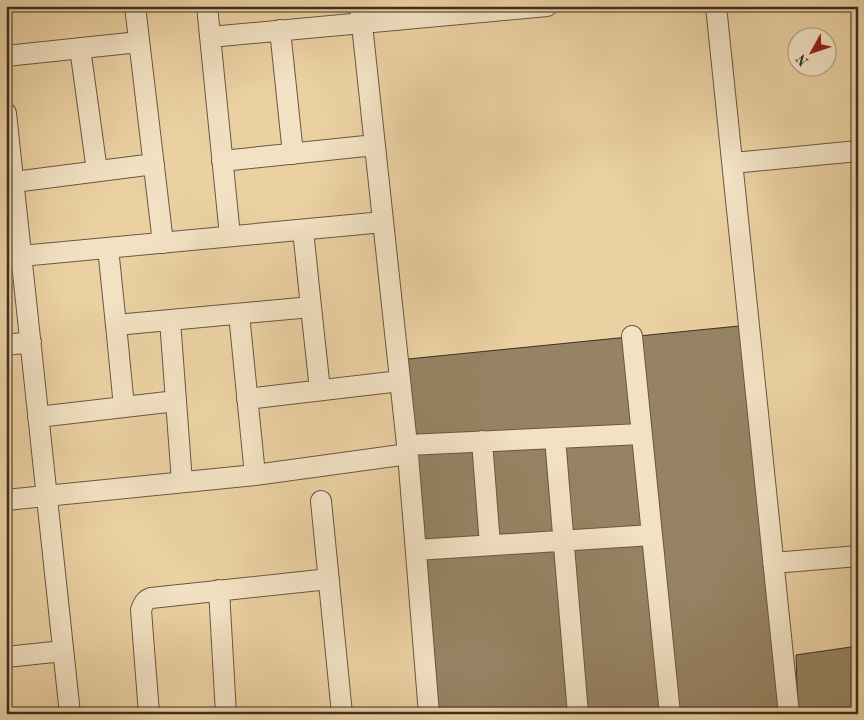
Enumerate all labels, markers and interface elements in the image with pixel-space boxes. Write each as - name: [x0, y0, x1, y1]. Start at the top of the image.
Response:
- north arrow: [786, 28, 836, 78]
- text: N: [794, 51, 812, 68]

